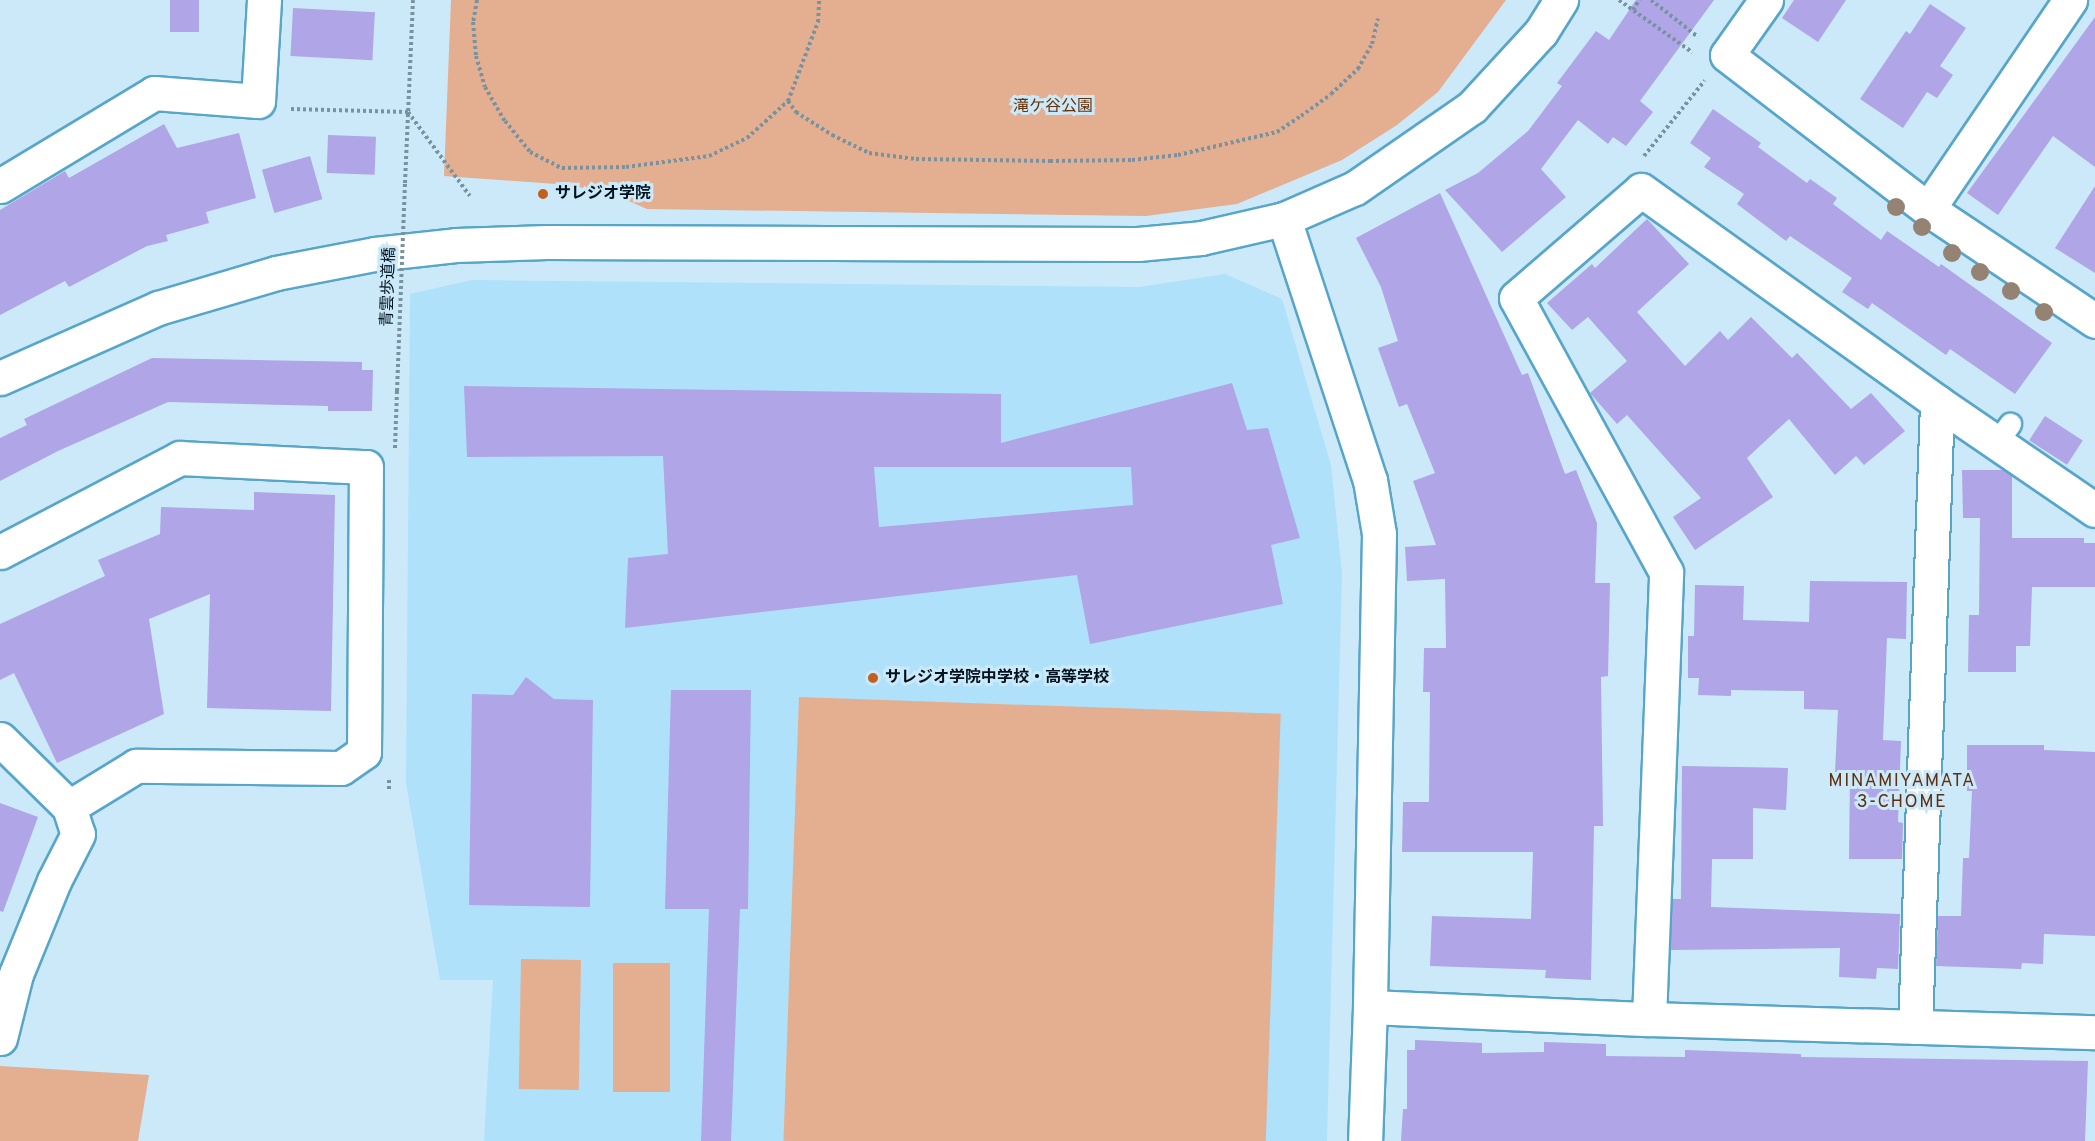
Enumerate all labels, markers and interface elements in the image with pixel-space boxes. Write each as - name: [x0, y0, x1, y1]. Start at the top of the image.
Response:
- park label: 滝ケ谷公園: [1013, 97, 1093, 117]
- place label: サレジオ学院: [555, 184, 651, 204]
- marker: サレジオ学院: [536, 187, 550, 201]
- street label: 青雲歩道橋: [378, 247, 400, 327]
- place label: サレジオ学院中学校・高等学校: [885, 668, 1109, 688]
- marker: サレジオ学院中学校・高等学校: [866, 671, 880, 685]
- district label: MINAMIYAMATA 3-CHOME: [1828, 772, 1976, 814]

